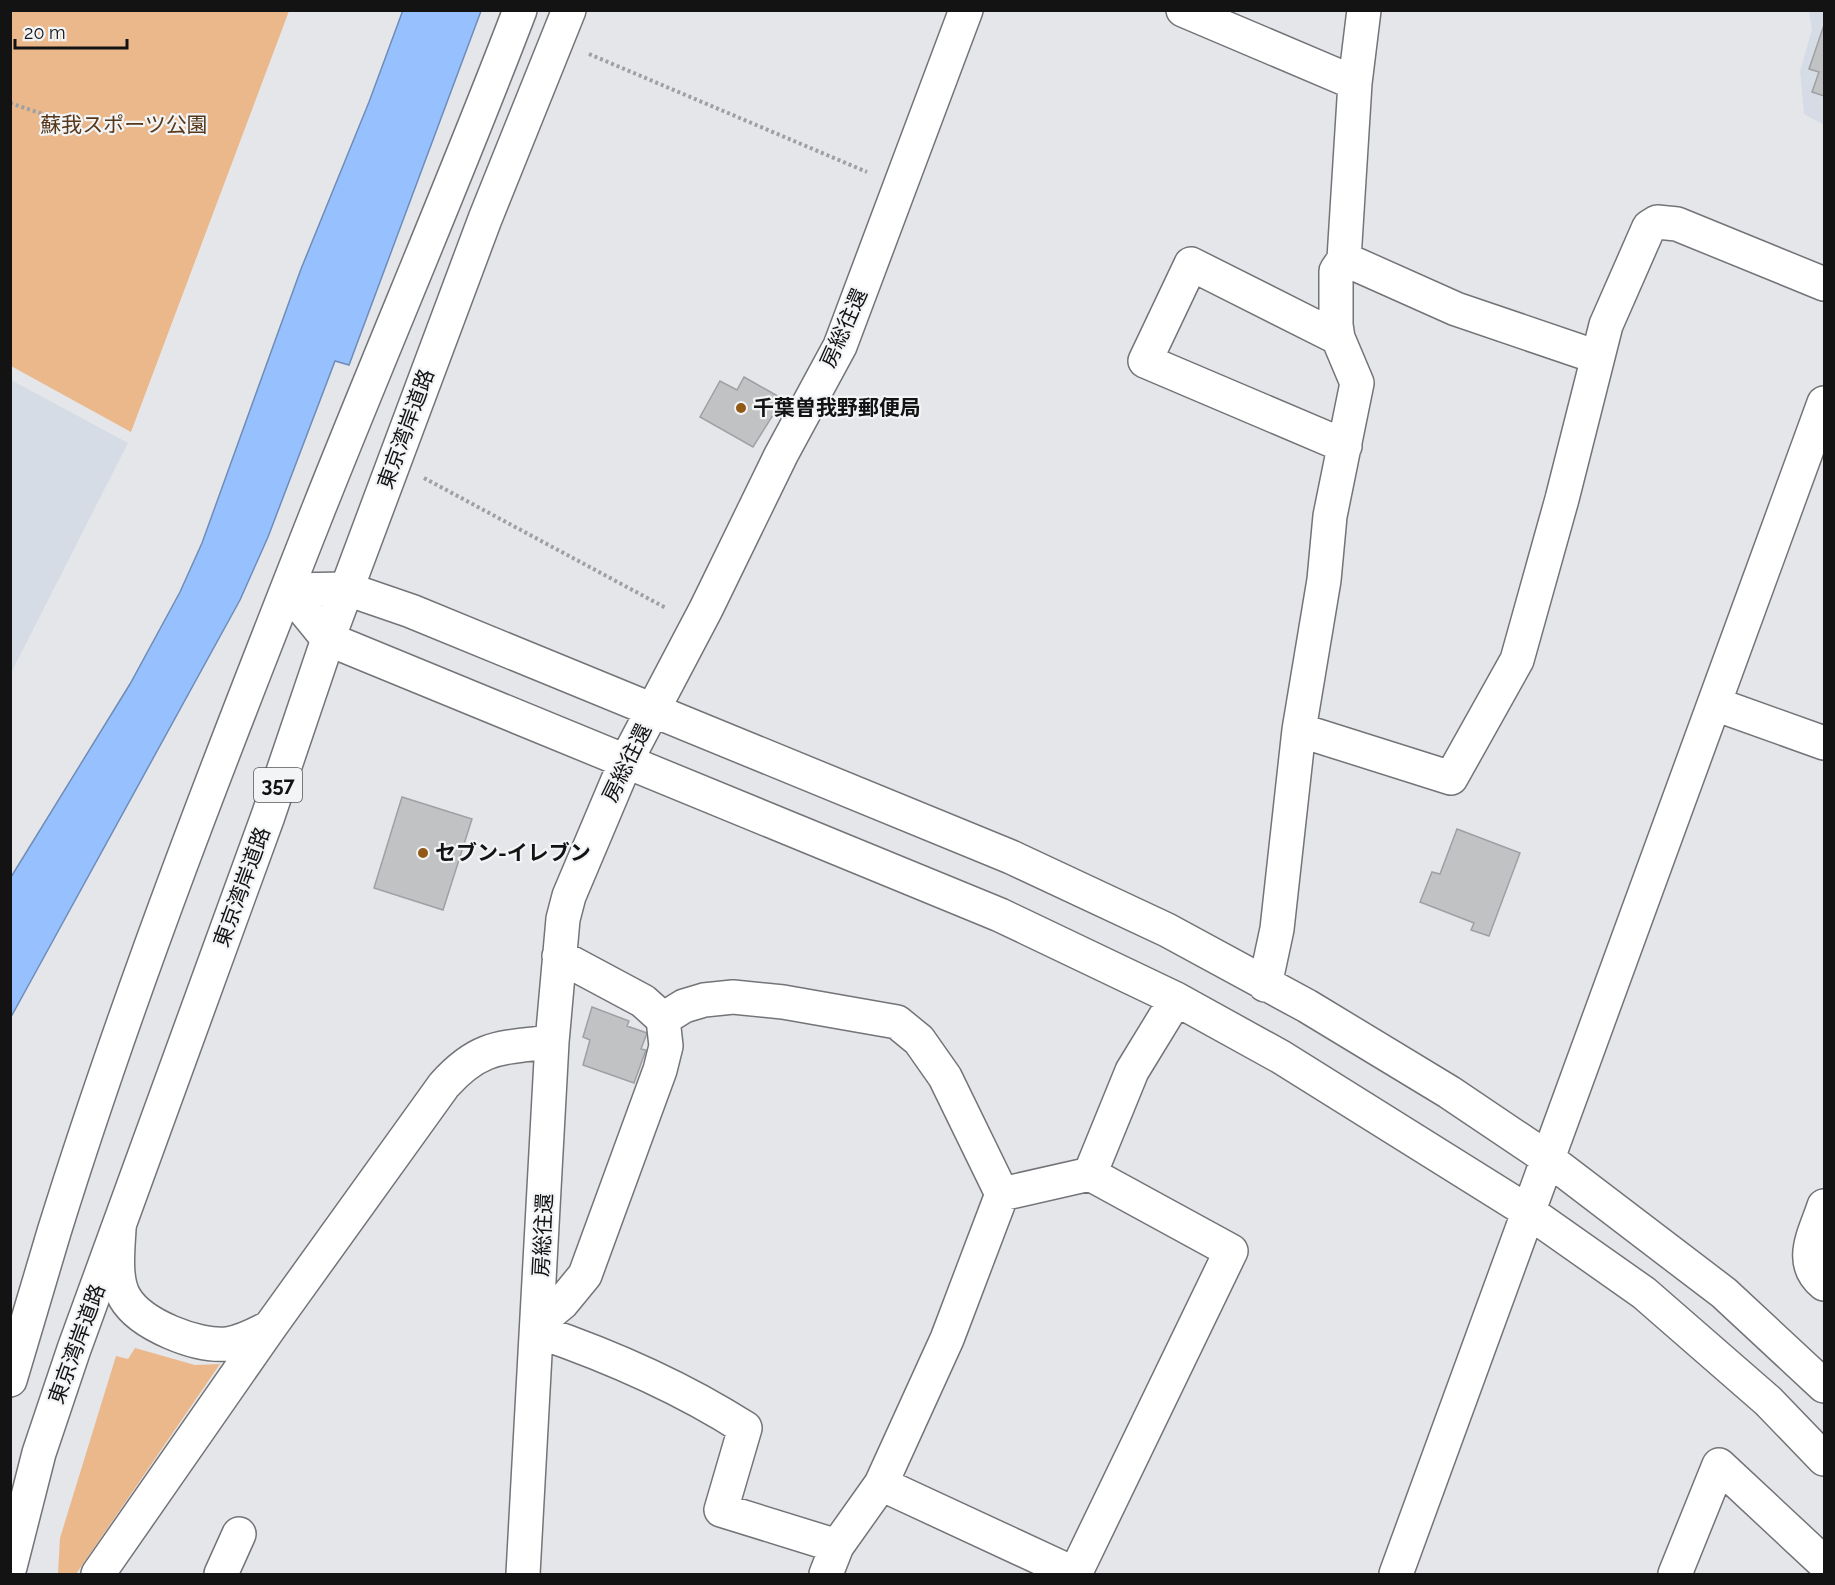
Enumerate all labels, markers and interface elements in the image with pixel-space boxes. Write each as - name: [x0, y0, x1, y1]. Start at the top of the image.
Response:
- scale bar: [15, 12, 128, 50]
- text: 20 m: [24, 22, 66, 43]
- park label: 蘇我スポーツ公園: [40, 112, 208, 137]
- street label: 房総往還: [815, 284, 872, 371]
- street label: 東京湾岸道路: [372, 365, 439, 492]
- place label: 千葉曽我野郵便局: [753, 395, 921, 420]
- marker: 千葉曽我野郵便局: [734, 401, 748, 415]
- street label: 房総往還: [597, 720, 656, 806]
- road number: 357: [254, 768, 302, 802]
- street label: 東京湾岸道路: [208, 823, 275, 950]
- place label: セブン-イレブン: [435, 840, 591, 865]
- marker: セブン-イレブン: [416, 846, 430, 860]
- street label: 房総往還: [528, 1192, 557, 1278]
- street label: 東京湾岸道路: [43, 1280, 110, 1407]

